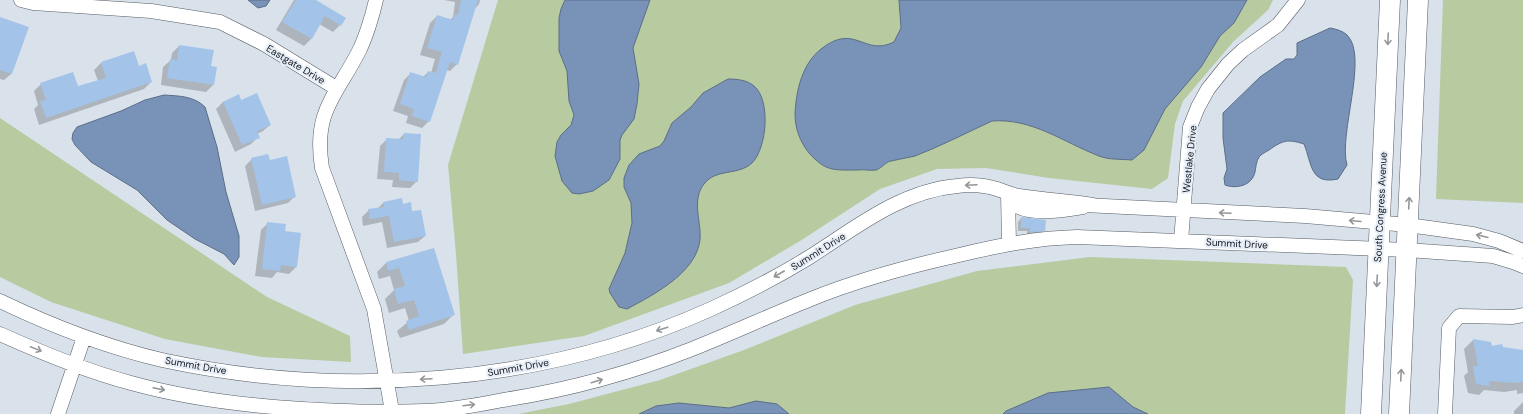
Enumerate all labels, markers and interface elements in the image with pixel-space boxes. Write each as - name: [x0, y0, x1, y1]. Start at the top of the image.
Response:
- one-way arrow: [1384, 32, 1392, 45]
- street label: Eastgate Drive: [264, 42, 328, 87]
- street label: Westlake Drive: [1179, 124, 1200, 194]
- street label: South Congress Avenue: [1371, 151, 1390, 262]
- one-way arrow: [965, 181, 978, 189]
- one-way arrow: [1405, 197, 1413, 210]
- one-way arrow: [1219, 209, 1232, 216]
- one-way arrow: [1349, 217, 1362, 224]
- street label: Summit Drive: [789, 229, 848, 273]
- one-way arrow: [1475, 232, 1488, 239]
- street label: Summit Drive: [1206, 235, 1269, 252]
- one-way arrow: [773, 271, 785, 279]
- one-way arrow: [1373, 274, 1381, 287]
- one-way arrow: [655, 326, 668, 333]
- one-way arrow: [29, 346, 41, 354]
- street label: Summit Drive: [164, 354, 228, 377]
- street label: Summit Drive: [486, 356, 550, 379]
- one-way arrow: [1398, 369, 1405, 382]
- one-way arrow: [420, 376, 433, 383]
- one-way arrow: [590, 377, 603, 384]
- one-way arrow: [152, 386, 165, 394]
- one-way arrow: [462, 402, 475, 409]

